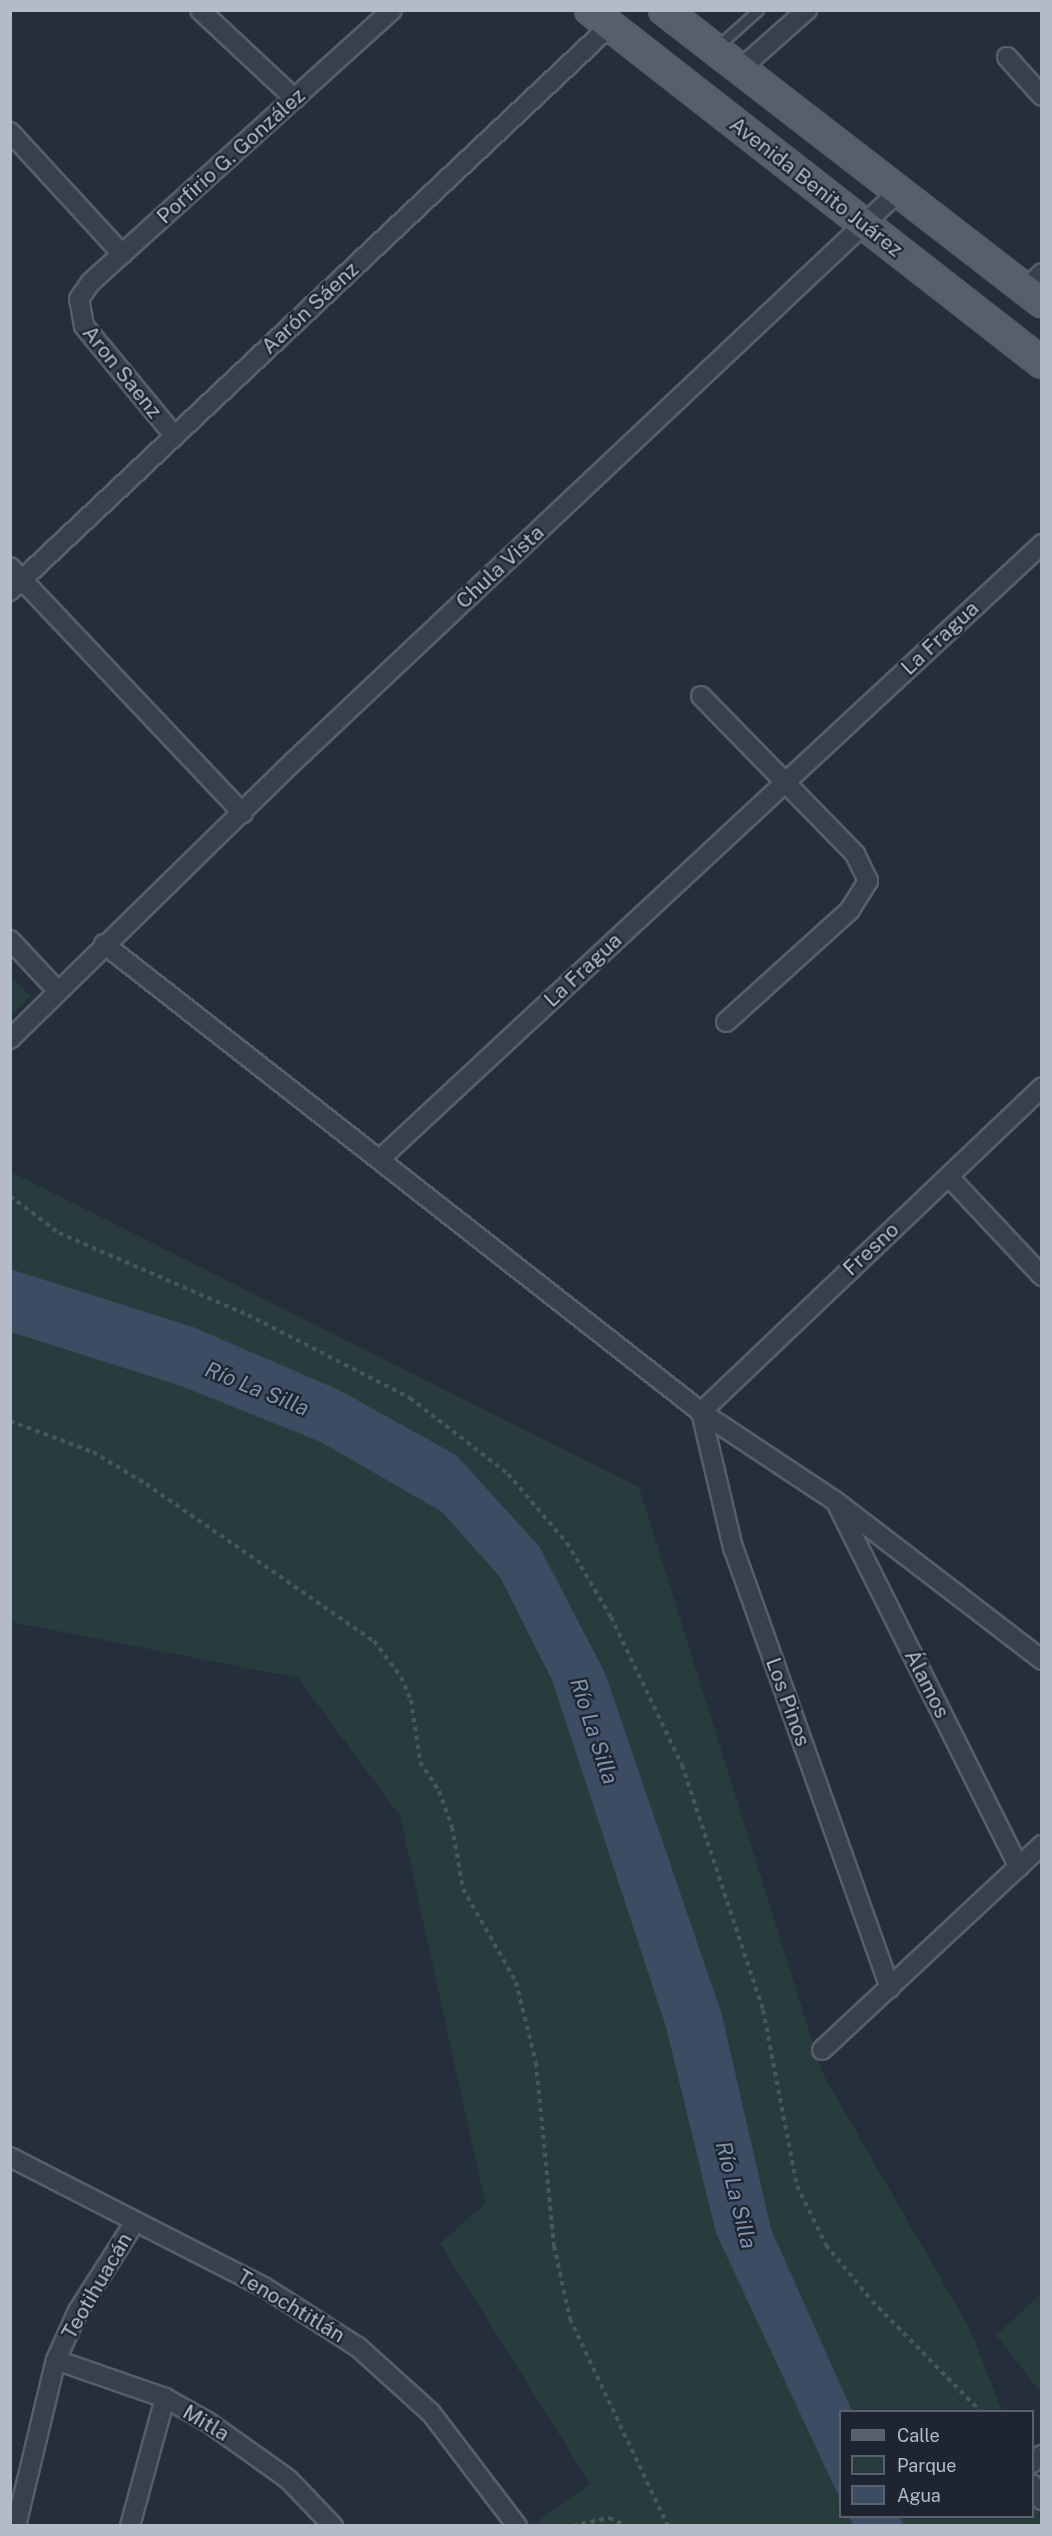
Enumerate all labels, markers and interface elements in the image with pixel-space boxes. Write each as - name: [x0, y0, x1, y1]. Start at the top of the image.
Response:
- street label: Porfirio G. González: [152, 83, 310, 229]
- street label: Avenida Benito Juárez: [725, 112, 907, 262]
- street label: Aarón Sáenz: [256, 257, 364, 359]
- street label: Aron Saenz: [77, 321, 167, 423]
- street label: Chula Vista: [451, 520, 549, 614]
- street label: La Fragua: [896, 596, 984, 680]
- street label: La Fragua: [539, 928, 627, 1012]
- street label: Fresno: [838, 1217, 904, 1281]
- water label: Río La Silla: [201, 1356, 313, 1422]
- street label: Álamos: [899, 1646, 955, 1722]
- street label: Los Pinos: [760, 1654, 816, 1750]
- water label: Río La Silla: [564, 1675, 624, 1787]
- water label: Río La Silla: [710, 2138, 762, 2252]
- street label: Teotihuacán: [56, 2228, 138, 2344]
- street label: Tenochtitlán: [233, 2264, 349, 2348]
- street label: Mitla: [178, 2399, 234, 2447]
- legend: [839, 2410, 1034, 2518]
- text: Calle: [897, 2425, 940, 2446]
- text: Parque: [897, 2455, 957, 2476]
- text: Agua: [897, 2485, 941, 2506]

